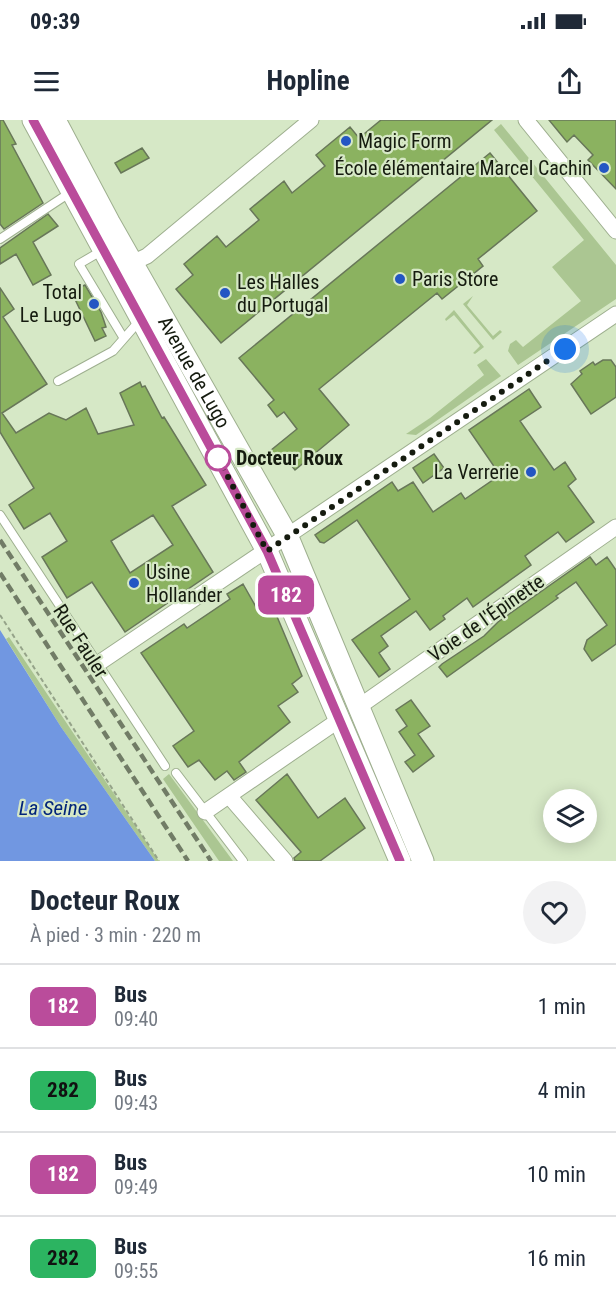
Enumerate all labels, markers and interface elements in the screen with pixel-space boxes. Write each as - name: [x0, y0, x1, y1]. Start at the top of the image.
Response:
- text: 09:39: [30, 9, 81, 34]
- icon: menu: [30, 65, 63, 98]
- text: Hopline: [266, 65, 350, 97]
- icon: share: [553, 65, 586, 98]
- place label: Magic Form: [358, 129, 452, 153]
- marker: Magic Form: [339, 134, 353, 148]
- place label: École élémentaire Marcel Cachin: [335, 156, 592, 180]
- marker: École élémentaire Marcel Cachin: [597, 161, 611, 175]
- place label: Paris Store: [412, 267, 498, 291]
- place label: Les Halles du Portugal: [237, 270, 328, 317]
- marker: Paris Store: [393, 272, 407, 286]
- place label: Total Le Lugo: [20, 280, 82, 327]
- marker: Les Halles du Portugal: [218, 286, 232, 300]
- marker: Total Le Lugo: [87, 297, 101, 311]
- street label: Avenue de Lugo: [153, 312, 236, 432]
- your location: [550, 334, 580, 364]
- marker: Docteur Roux: [205, 445, 231, 471]
- place label: Docteur Roux: [236, 446, 343, 470]
- place label: La Verrerie: [434, 460, 519, 484]
- marker: La Verrerie: [524, 465, 538, 479]
- place label: Usine Hollander: [146, 560, 222, 607]
- street label: Voie de l'Épinette: [423, 569, 549, 667]
- marker: Usine Hollander: [127, 576, 141, 590]
- line badge: 182: [252, 576, 320, 614]
- text: 182: [270, 583, 302, 607]
- street label: Rue Fauler: [48, 600, 114, 682]
- map controls: [543, 789, 597, 843]
- button: layers: [543, 789, 597, 843]
- water label: La Seine: [19, 796, 87, 820]
- button: heart: [523, 881, 586, 944]
- text: Docteur Roux: [30, 884, 180, 917]
- text: À pied · 3 min · 220 m: [30, 923, 201, 947]
- text: Bus: [114, 982, 147, 1007]
- text: 182: [47, 994, 79, 1018]
- text: 1 min: [538, 994, 586, 1019]
- text: 09:40: [114, 1007, 158, 1031]
- text: Bus: [114, 1066, 147, 1091]
- text: 282: [47, 1078, 79, 1102]
- text: 4 min: [538, 1078, 586, 1103]
- text: 09:43: [114, 1091, 158, 1115]
- text: Bus: [114, 1150, 147, 1175]
- text: 182: [47, 1162, 79, 1186]
- text: 10 min: [527, 1162, 586, 1187]
- text: 09:49: [114, 1175, 158, 1199]
- text: Bus: [114, 1234, 147, 1259]
- text: 282: [47, 1246, 79, 1270]
- text: 16 min: [527, 1246, 586, 1271]
- text: 09:55: [114, 1259, 158, 1283]

